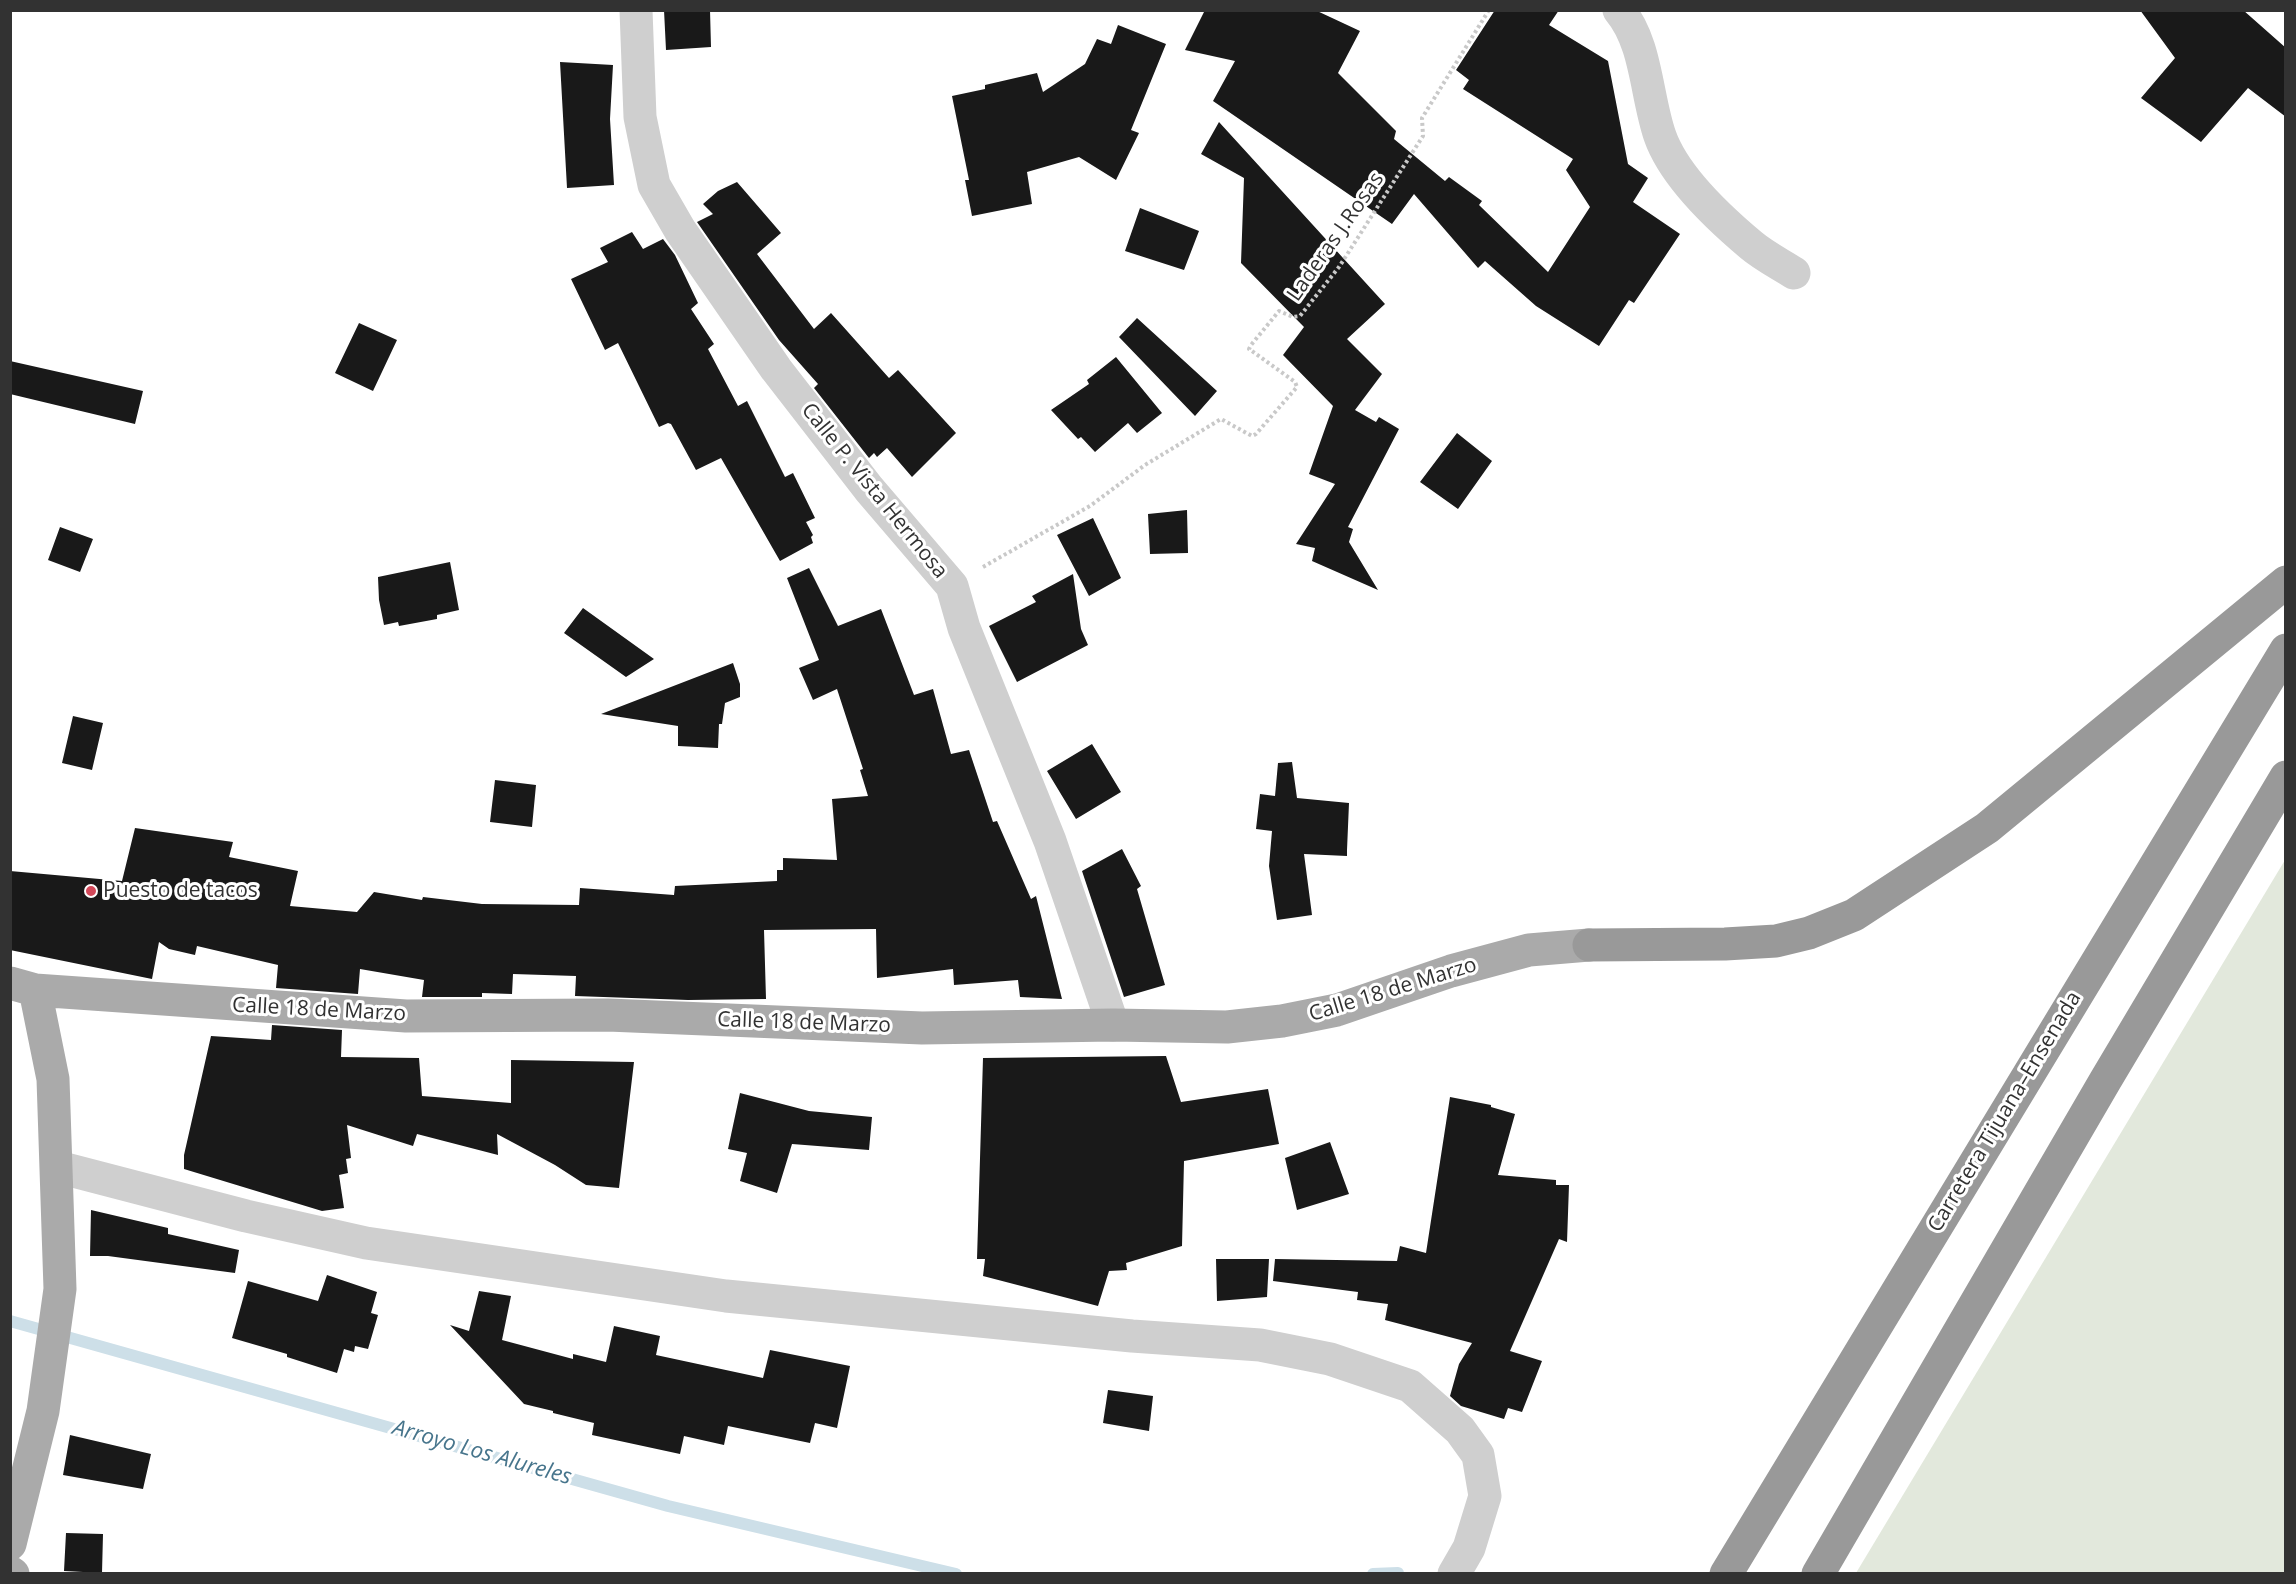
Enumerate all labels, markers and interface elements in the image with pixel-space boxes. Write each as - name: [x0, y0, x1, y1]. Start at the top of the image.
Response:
- street label: Laderas J.Rosas: [1282, 168, 1390, 306]
- street label: Calle P. Vista Hermosa: [795, 398, 953, 584]
- place label: Puesto de tacos: [103, 878, 258, 904]
- marker: Puesto de tacos: [84, 884, 98, 898]
- street label: Calle 18 de Marzo: [1306, 953, 1480, 1027]
- street label: Carretera Tijuana–Ensenada: [1923, 987, 2087, 1237]
- street label: Calle 18 de Marzo: [231, 993, 407, 1027]
- street label: Calle 18 de Marzo: [717, 1007, 891, 1039]
- water label: Arroyo Los Alureles: [390, 1415, 574, 1491]

